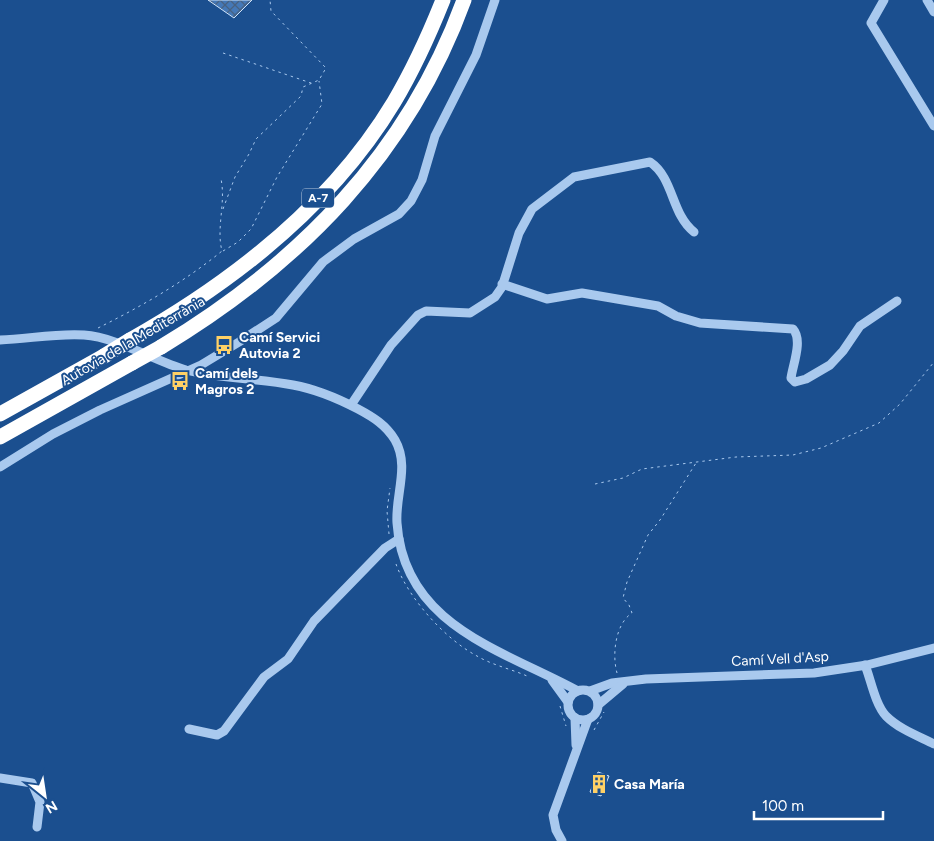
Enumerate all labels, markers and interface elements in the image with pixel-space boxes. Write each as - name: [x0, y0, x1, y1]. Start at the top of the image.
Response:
- road number: A-7: [302, 188, 334, 208]
- street label: Autovia de la Mediterrània: [58, 293, 208, 389]
- place label: Camí Servici Autovia 2: [239, 329, 320, 362]
- bus stop icon: Camí Servici Autovia 2: [213, 334, 235, 356]
- place label: Camí dels Magros 2: [195, 365, 258, 398]
- bus stop icon: Camí dels Magros 2: [169, 370, 191, 392]
- street label: Camí Vell d'Asp: [731, 648, 829, 670]
- north arrow: [20, 771, 70, 821]
- building icon: Casa María: [588, 773, 610, 795]
- place label: Casa María: [614, 776, 685, 793]
- scale bar: [754, 788, 883, 820]
- text: N: [42, 797, 60, 817]
- text: 100 m: [762, 797, 804, 815]

